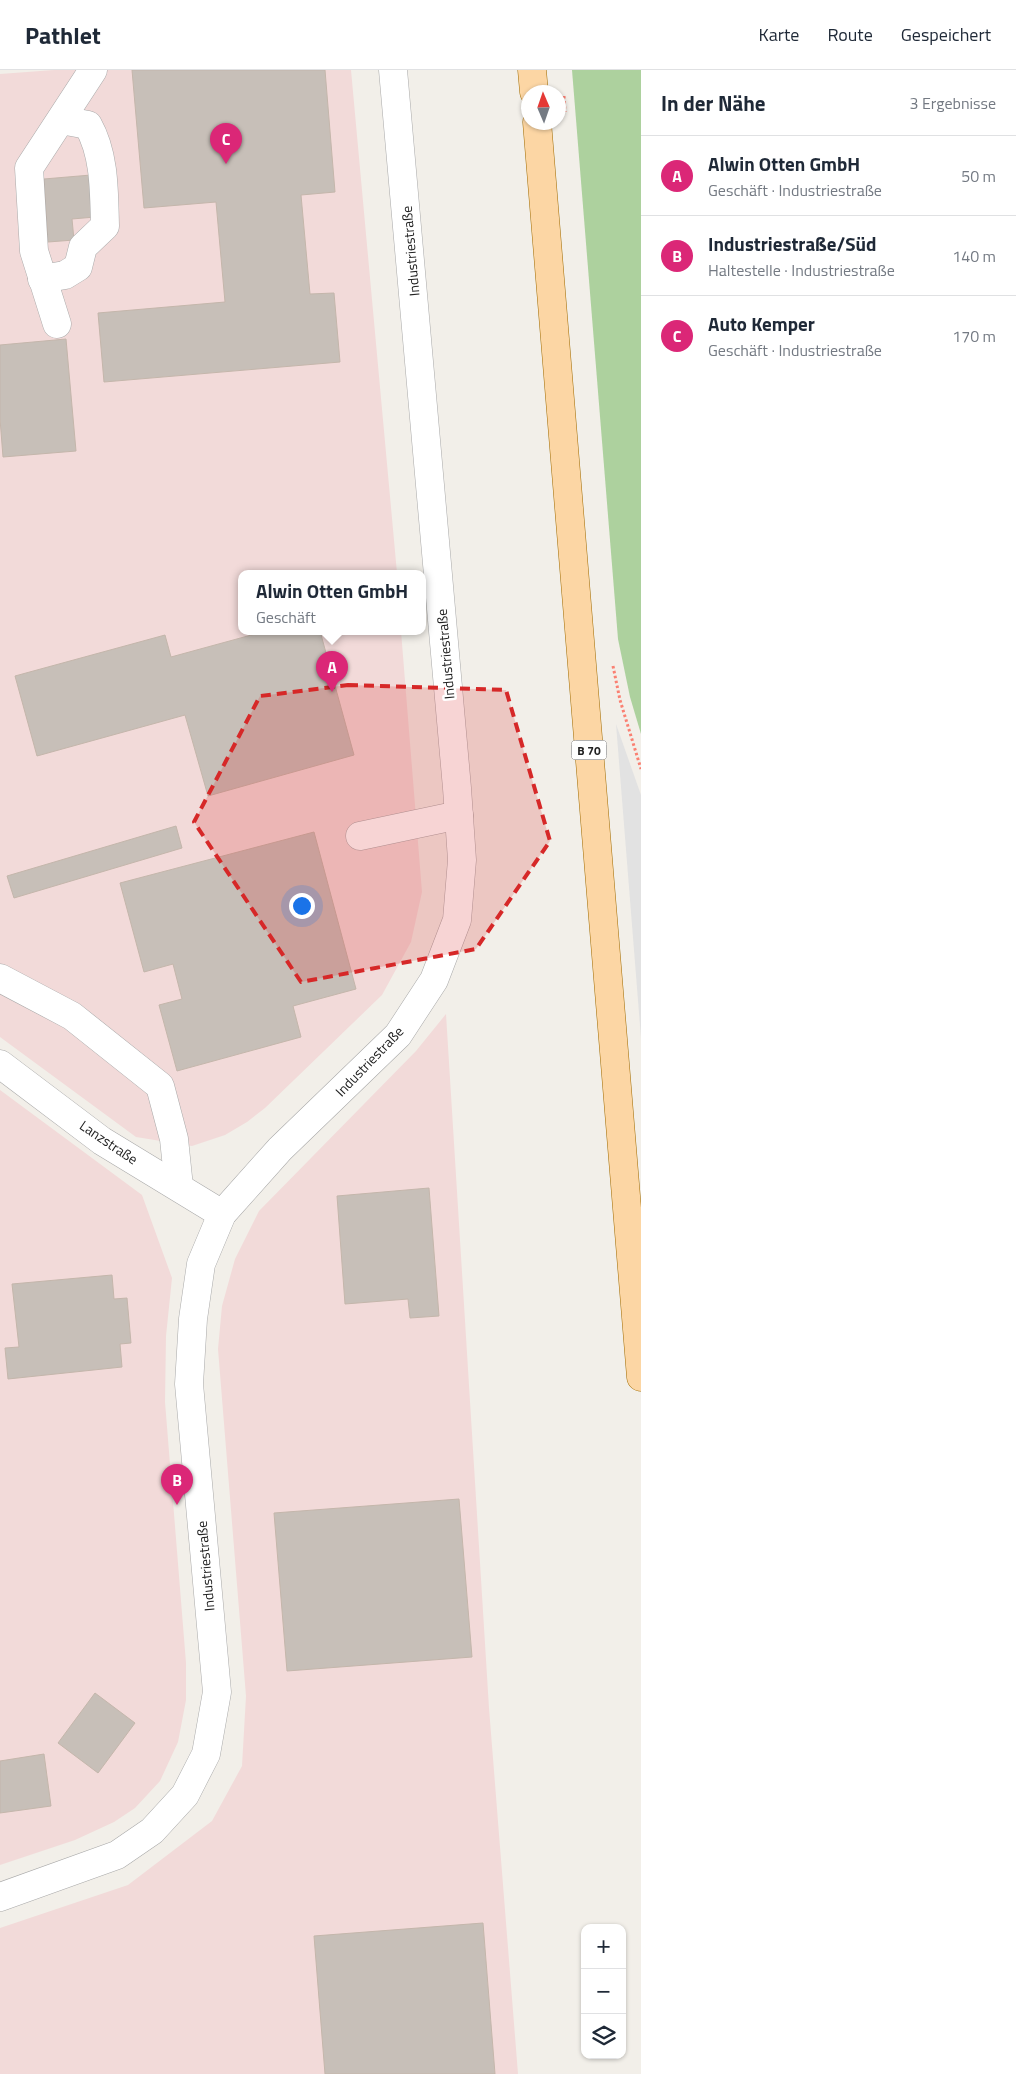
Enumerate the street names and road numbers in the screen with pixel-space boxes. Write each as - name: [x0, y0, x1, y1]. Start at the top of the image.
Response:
- street label: Industriestraße: [396, 205, 424, 297]
- street label: Industriestraße: [431, 608, 459, 700]
- road number: B 70: [572, 740, 606, 760]
- street label: Industriestraße: [330, 1021, 408, 1101]
- street label: Lanzstraße: [76, 1115, 142, 1169]
- street label: Industriestraße: [191, 1520, 219, 1612]

